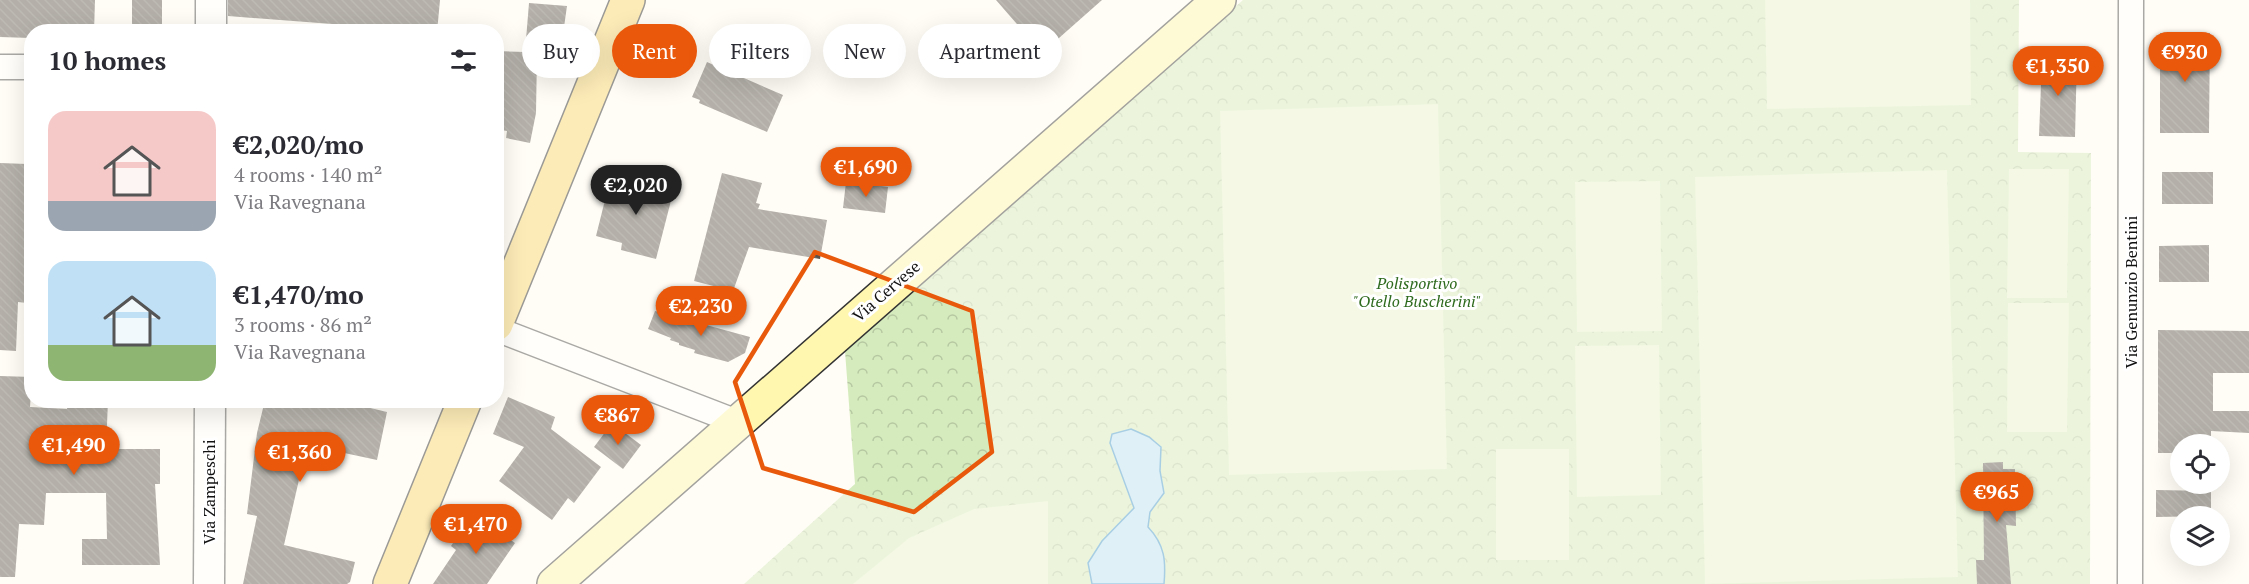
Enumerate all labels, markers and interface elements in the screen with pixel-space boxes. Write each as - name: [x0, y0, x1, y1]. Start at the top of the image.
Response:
- chip: Buy: [522, 24, 600, 78]
- chip: Rent: [612, 24, 697, 78]
- chip: Filters: [709, 24, 811, 78]
- chip: New: [823, 24, 906, 78]
- chip: Apartment: [918, 24, 1062, 78]
- pin: €930: [2149, 32, 2221, 83]
- text: €930: [2162, 38, 2208, 65]
- text: 10 homes: [48, 43, 166, 77]
- icon: filters: [447, 44, 480, 77]
- pin: €1,350: [2009, 46, 2107, 97]
- text: €1,350: [2027, 52, 2089, 79]
- text: €2,020/mo: [234, 127, 364, 161]
- icon: home: [96, 135, 168, 207]
- pin: €1,690: [817, 147, 915, 198]
- text: €1,690: [835, 153, 897, 180]
- text: 4 rooms · 140 m²: [234, 161, 382, 188]
- pin: €2,020: [587, 165, 685, 216]
- text: €2,020: [605, 171, 667, 198]
- text: Via Ravegnana: [234, 188, 366, 215]
- street label: Via Genunzio Bentini: [2120, 215, 2142, 368]
- street label: Via Cervese: [847, 255, 925, 327]
- park label: Polisportivo "Otello Buscherini": [1353, 272, 1481, 312]
- text: €1,470/mo: [234, 277, 364, 311]
- icon: home: [96, 285, 168, 357]
- pin: €2,230: [652, 286, 750, 337]
- text: €2,230: [670, 292, 732, 319]
- text: 3 rooms · 86 m²: [234, 311, 372, 338]
- text: Via Ravegnana: [234, 338, 366, 365]
- pin: €867: [582, 395, 654, 446]
- text: €867: [595, 401, 641, 428]
- pin: €1,490: [25, 425, 123, 476]
- text: €1,490: [43, 431, 105, 458]
- pin: €1,360: [251, 432, 349, 483]
- map controls: [2170, 434, 2230, 566]
- button: locate: [2170, 434, 2230, 494]
- text: €1,360: [269, 438, 331, 465]
- street label: Via Zampeschi: [198, 439, 220, 545]
- pin: €965: [1961, 472, 2033, 523]
- text: €965: [1974, 478, 2020, 505]
- pin: €1,470: [427, 504, 525, 555]
- button: layers: [2170, 506, 2230, 566]
- text: €1,470: [445, 510, 507, 537]

